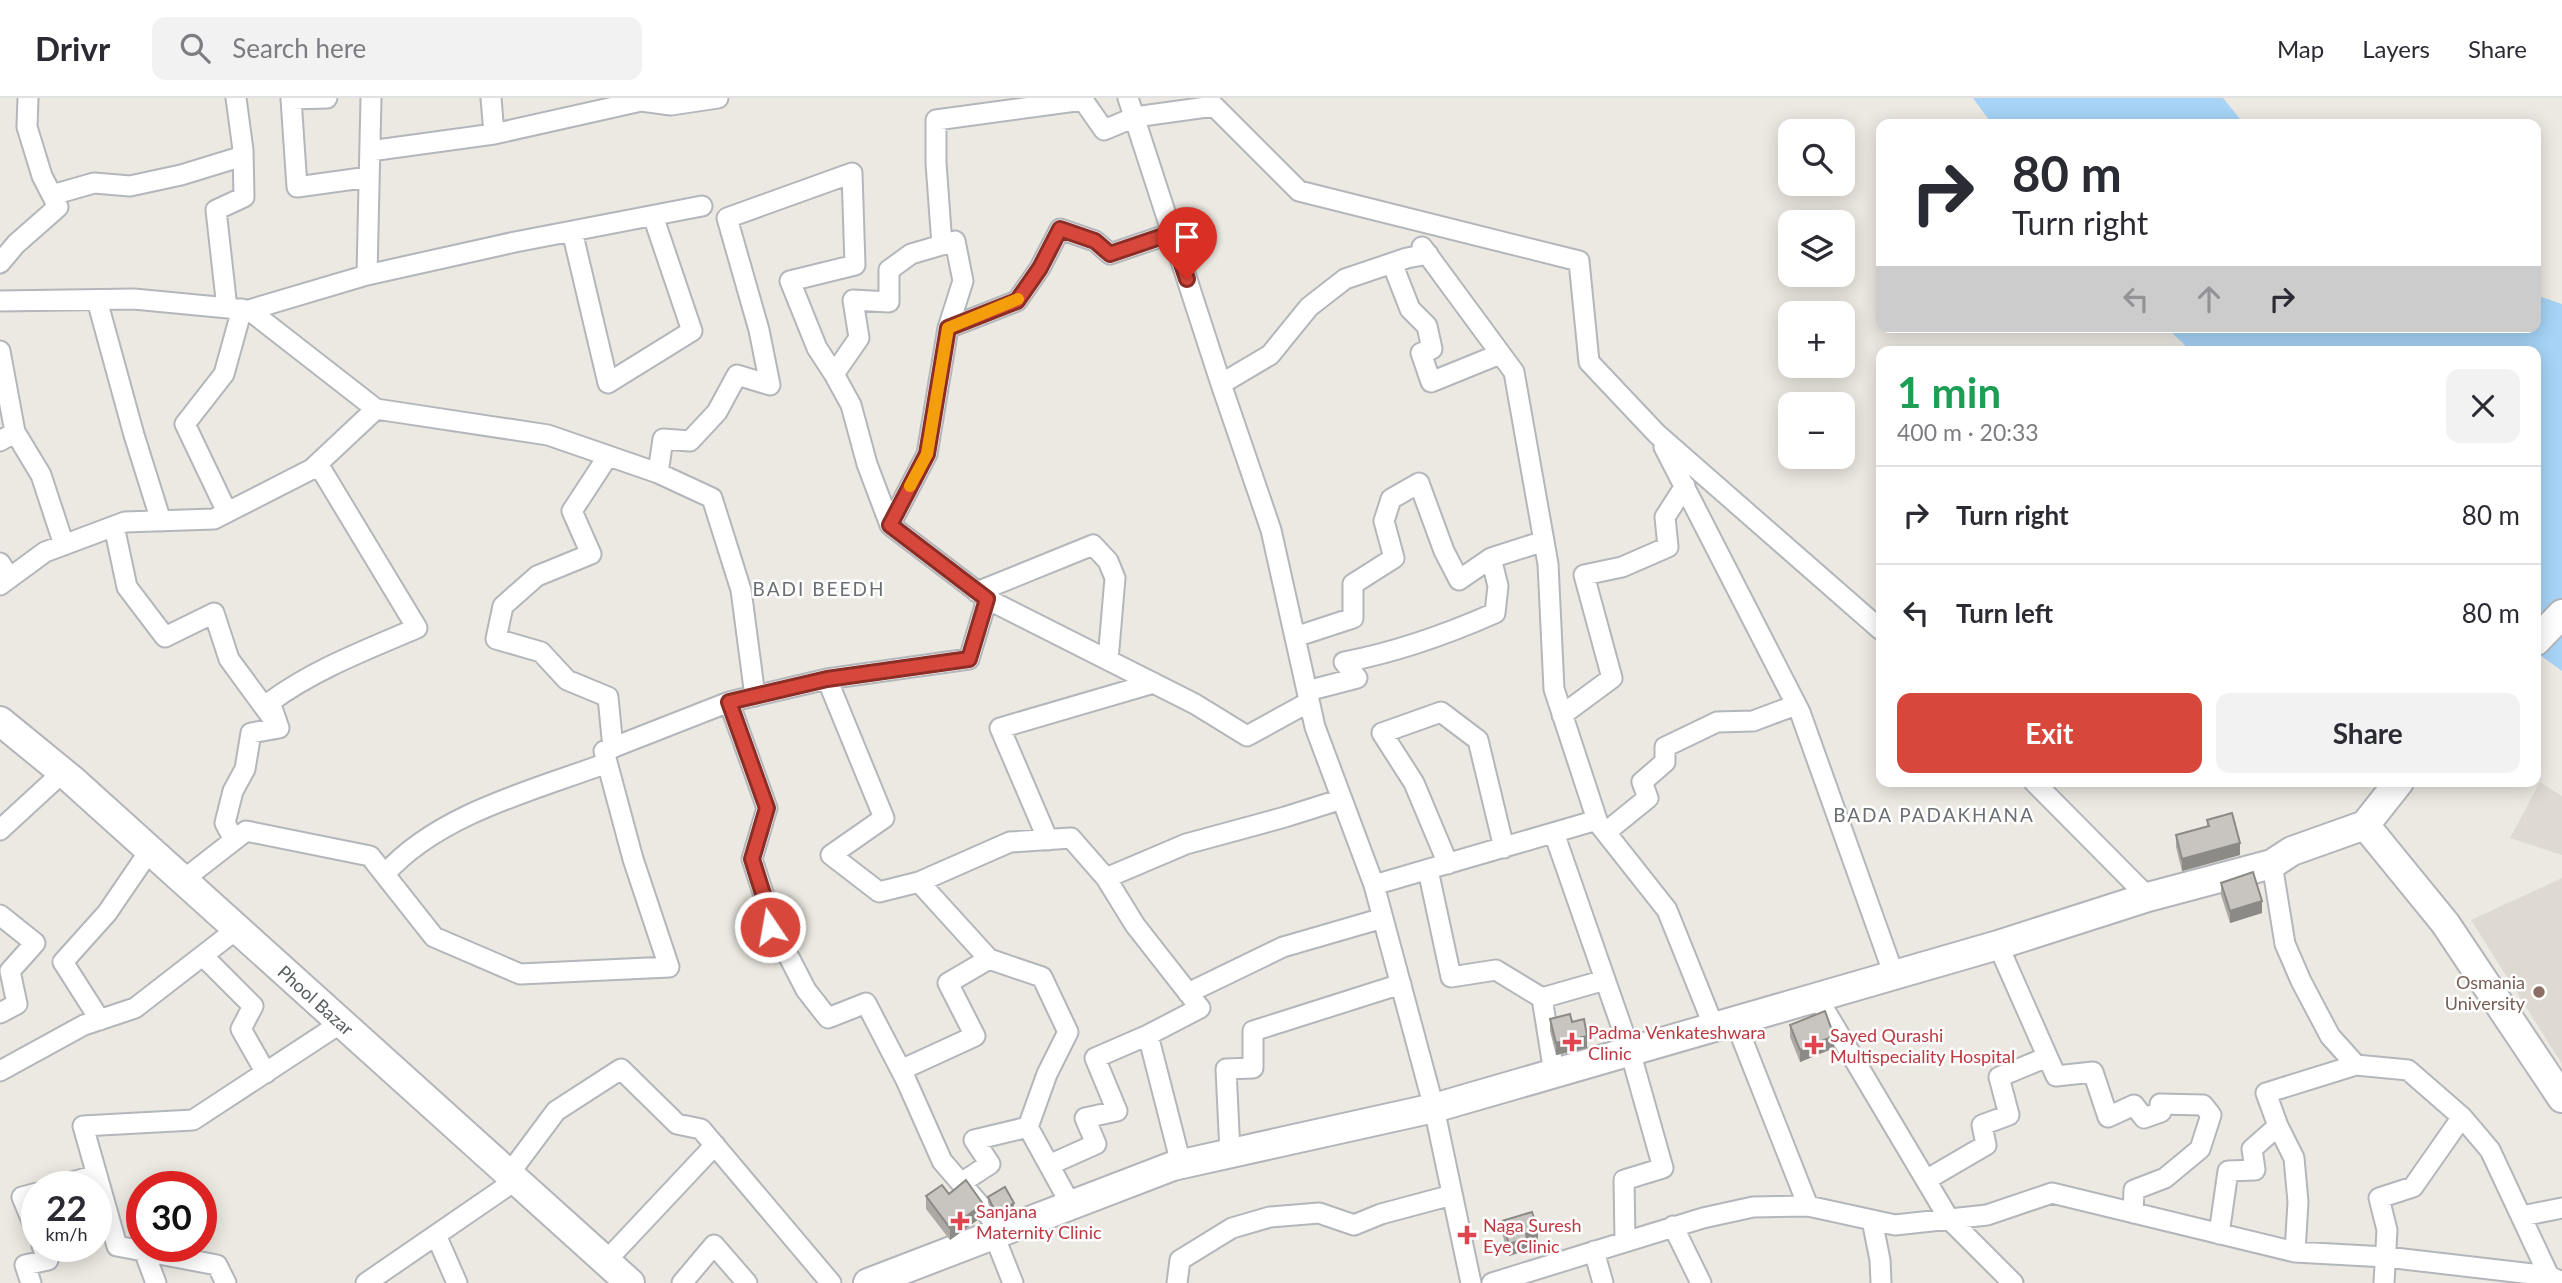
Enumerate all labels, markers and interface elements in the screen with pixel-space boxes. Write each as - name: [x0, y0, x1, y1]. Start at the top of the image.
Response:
- search box: [152, 17, 642, 80]
- text: Drivr: [35, 28, 110, 68]
- icon: search: [176, 29, 214, 67]
- text: Search here: [232, 32, 366, 64]
- text: Map: [2277, 34, 2324, 63]
- text: Layers: [2362, 34, 2430, 63]
- text: Share: [2468, 34, 2527, 63]
- map controls: [1778, 119, 1855, 469]
- button: search: [1778, 119, 1855, 196]
- text: 80 m: [2012, 144, 2122, 202]
- icon: right: [1897, 147, 1988, 238]
- text: Turn right: [2012, 203, 2148, 242]
- pin: [1157, 207, 1217, 279]
- button: layers: [1778, 210, 1855, 287]
- icon: arrive: [1168, 218, 1206, 256]
- icon: left: [2117, 280, 2155, 318]
- icon: ahead: [2190, 280, 2228, 318]
- icon: right: [2263, 280, 2301, 318]
- button: +: [1778, 301, 1855, 378]
- text: 1 min: [1897, 367, 2001, 417]
- button: close: [2446, 369, 2520, 443]
- button: −: [1778, 392, 1855, 469]
- text: 400 m · 20:33: [1897, 418, 2039, 446]
- icon: right: [1897, 496, 1935, 534]
- text: Turn right: [1956, 499, 2069, 531]
- text: 80 m: [2462, 499, 2520, 531]
- district label: BADI BEEDH: [753, 577, 885, 600]
- icon: left: [1897, 594, 1935, 632]
- text: Turn left: [1956, 597, 2053, 629]
- text: 80 m: [2462, 597, 2520, 629]
- button: Exit: [1897, 693, 2202, 773]
- button: Share: [2216, 693, 2520, 773]
- district label: BADA PADAKHANA: [1833, 803, 2035, 826]
- position arrow: [733, 890, 807, 964]
- street label: Phool Bazar: [274, 960, 359, 1040]
- place label: Osmania University: [2445, 971, 2526, 1014]
- marker: Osmania University: [2531, 984, 2547, 1000]
- place label: Padma Venkateshwara Clinic: [1588, 1021, 1766, 1064]
- place label: Sayed Qurashi Multispeciality Hospital: [1830, 1024, 2015, 1067]
- marker: Padma Venkateshwara Clinic: [1562, 1032, 1582, 1052]
- marker: Sayed Qurashi Multispeciality Hospital: [1804, 1035, 1824, 1055]
- speed limit sign: 30: [126, 1171, 217, 1262]
- text: 22: [46, 1186, 87, 1228]
- place label: Sanjana Maternity Clinic: [976, 1200, 1102, 1243]
- marker: Sanjana Maternity Clinic: [950, 1211, 970, 1231]
- place label: Naga Suresh Eye Clinic: [1483, 1214, 1581, 1257]
- text: km/h: [45, 1223, 88, 1245]
- marker: Naga Suresh Eye Clinic: [1457, 1225, 1477, 1245]

